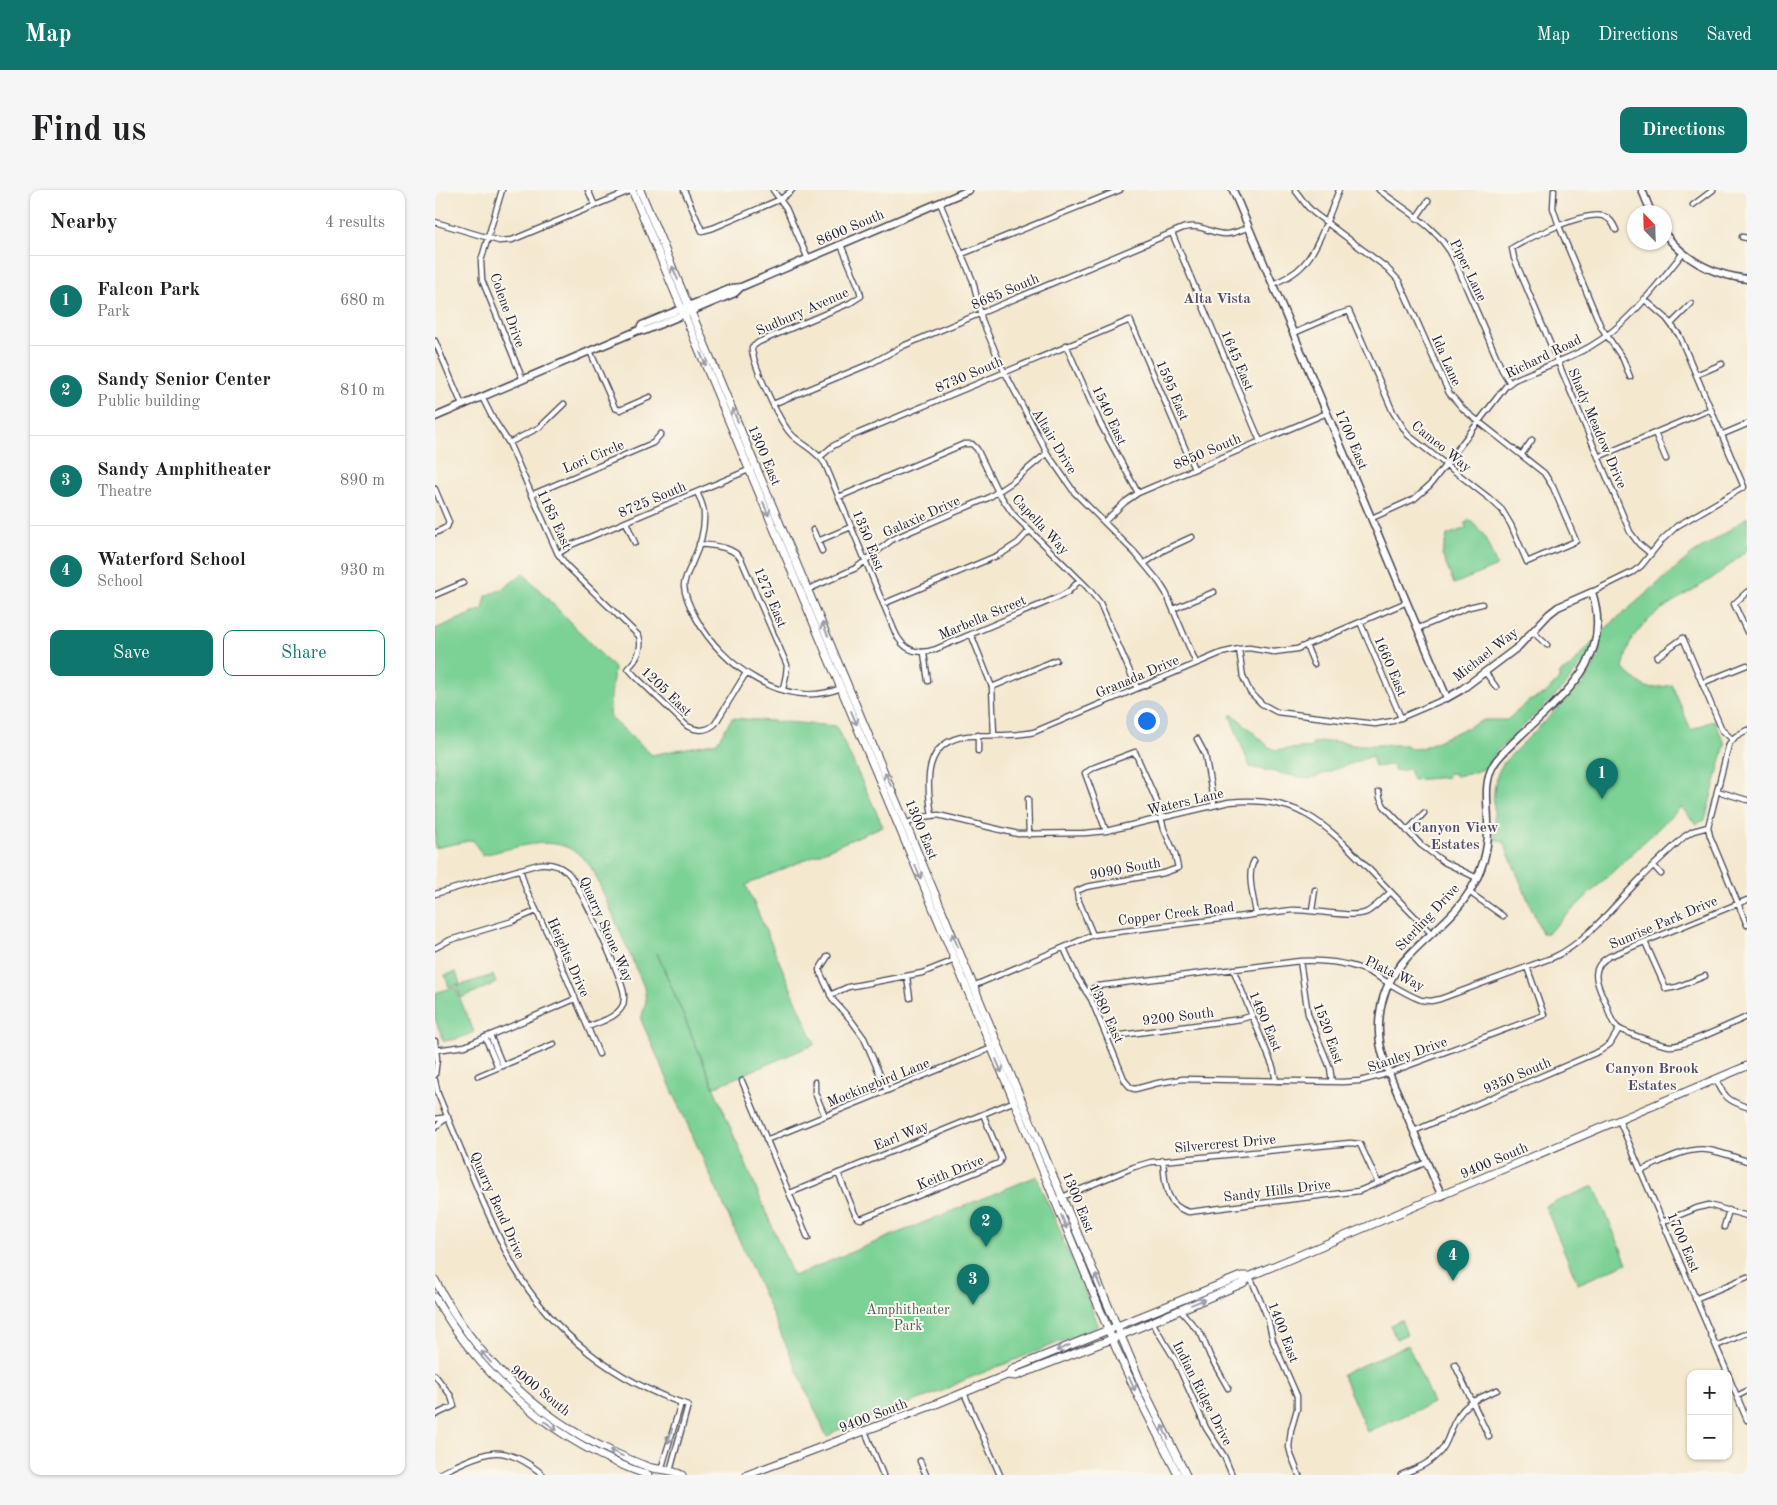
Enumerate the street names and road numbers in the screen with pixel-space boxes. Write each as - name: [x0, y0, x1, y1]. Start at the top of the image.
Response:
- street label: 8600 South: [815, 207, 887, 248]
- street label: Piper Lane: [1447, 237, 1489, 304]
- street label: Colene Drive: [487, 271, 527, 349]
- street label: 8685 South: [970, 271, 1042, 312]
- street label: Sudbury Avenue: [754, 285, 851, 339]
- street label: 1645 East: [1218, 328, 1256, 393]
- street label: Ida Lane: [1429, 333, 1463, 388]
- street label: Richard Road: [1503, 333, 1584, 381]
- street label: 8730 South: [934, 354, 1006, 395]
- street label: 1595 East: [1153, 358, 1191, 423]
- street label: Shady Meadow Drive: [1565, 366, 1629, 491]
- street label: 1540 East: [1089, 383, 1129, 447]
- street label: Altair Drive: [1029, 406, 1079, 477]
- street label: 1700 East: [1332, 407, 1370, 472]
- street label: Cameo Way: [1409, 418, 1474, 475]
- street label: 1300 East: [745, 423, 783, 488]
- street label: 8850 South: [1172, 431, 1244, 472]
- street label: Lori Circle: [561, 438, 626, 476]
- street label: 8725 South: [617, 479, 689, 520]
- street label: 1185 East: [534, 487, 574, 551]
- street label: Capella Way: [1009, 492, 1072, 558]
- street label: Galaxie Drive: [881, 494, 962, 540]
- street label: 1350 East: [850, 508, 887, 573]
- street label: 1275 East: [751, 565, 789, 630]
- street label: Marbella Street: [937, 593, 1028, 643]
- street label: Michael Way: [1450, 625, 1521, 684]
- street label: 1660 East: [1371, 634, 1409, 699]
- street label: Granada Drive: [1094, 653, 1181, 701]
- street label: 1205 East: [638, 664, 694, 719]
- street label: Waters Lane: [1146, 786, 1225, 818]
- street label: 1300 East: [902, 797, 940, 862]
- street label: 9090 South: [1088, 856, 1162, 882]
- street label: Quarry Stone Way: [577, 875, 636, 985]
- street label: Sterling Drive: [1393, 881, 1462, 954]
- street label: Sunrise Park Drive: [1607, 894, 1720, 952]
- street label: Copper Creek Road: [1117, 900, 1235, 928]
- street label: Heights Drive: [544, 916, 592, 999]
- street label: Plata Way: [1363, 954, 1427, 994]
- street label: 1380 East: [1086, 981, 1126, 1045]
- street label: 1480 East: [1246, 989, 1284, 1054]
- street label: 1520 East: [1311, 1001, 1346, 1066]
- street label: 9200 South: [1142, 1006, 1215, 1028]
- street label: Stanley Drive: [1366, 1035, 1449, 1075]
- street label: 9350 South: [1482, 1055, 1554, 1096]
- street label: Mockingbird Lane: [825, 1056, 932, 1110]
- street label: Earl Way: [872, 1118, 931, 1153]
- street label: Silvercrest Drive: [1174, 1133, 1276, 1155]
- street label: 9400 South: [1459, 1140, 1531, 1181]
- street label: Quarry Bend Drive: [467, 1150, 527, 1261]
- street label: Keith Drive: [915, 1153, 986, 1193]
- street label: 1300 East: [1060, 1170, 1097, 1235]
- street label: Sandy Hills Drive: [1223, 1177, 1331, 1205]
- street label: 1700 East: [1664, 1210, 1702, 1275]
- street label: 1400 East: [1265, 1300, 1301, 1365]
- street label: Indian Ridge Drive: [1170, 1339, 1235, 1448]
- street label: 9000 South: [508, 1363, 573, 1419]
- street label: 9400 South: [837, 1396, 910, 1435]

